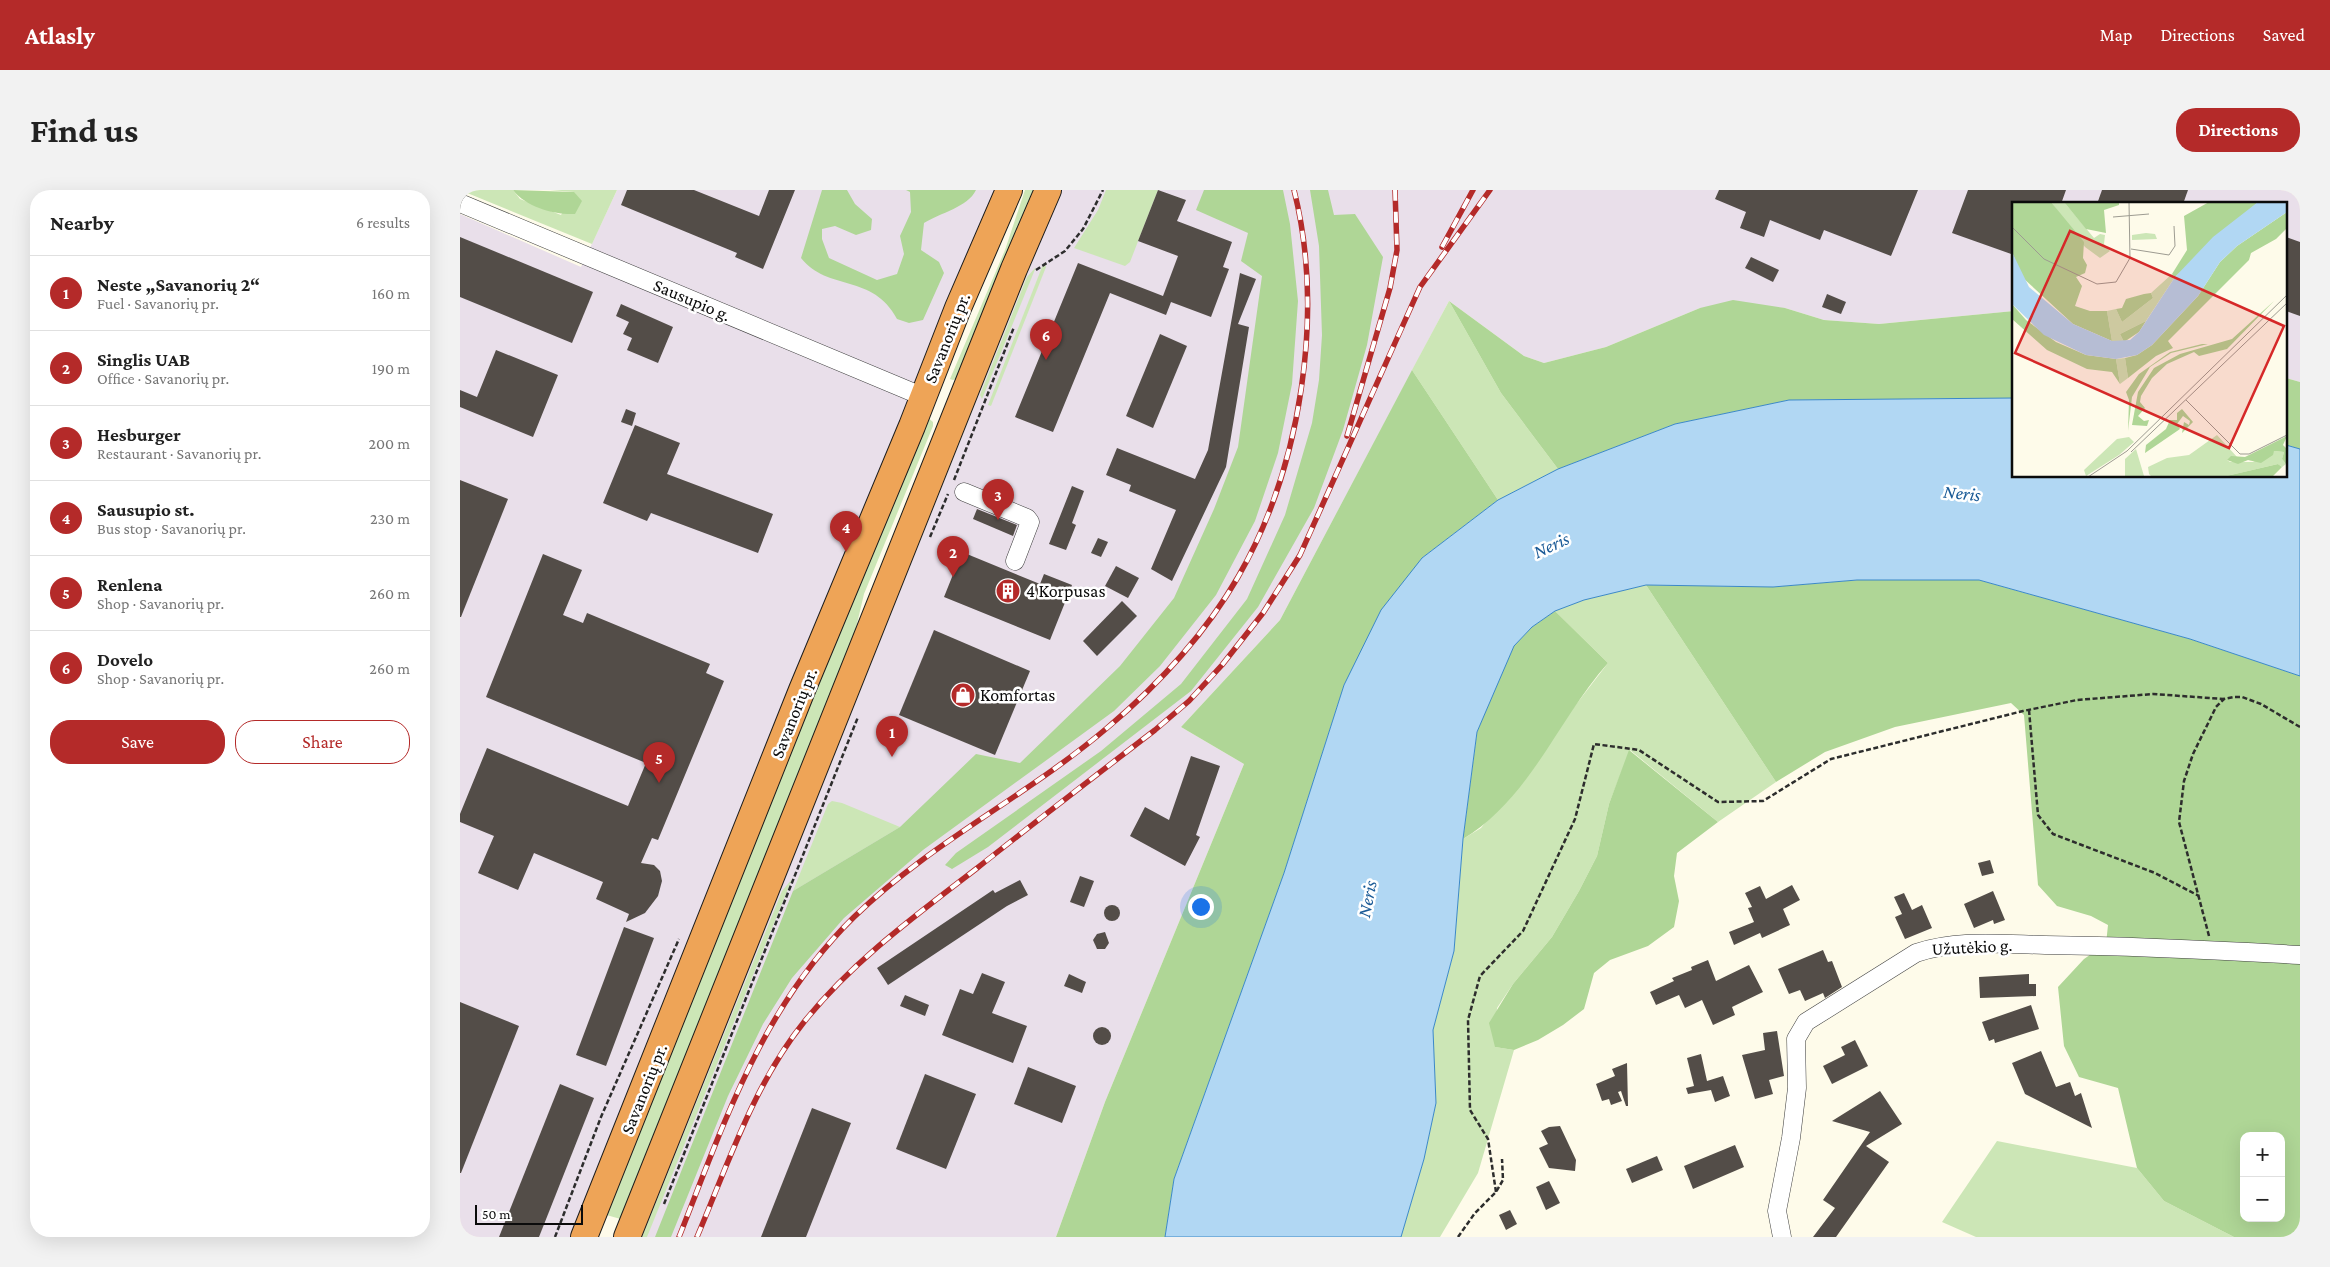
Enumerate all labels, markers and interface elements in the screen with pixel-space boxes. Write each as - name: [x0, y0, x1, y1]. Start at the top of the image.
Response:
- text: Atlasly: [25, 22, 95, 49]
- text: Map: [2100, 25, 2132, 45]
- text: Directions: [2160, 25, 2235, 45]
- text: Saved: [2263, 25, 2305, 45]
- button: Directions: [2176, 108, 2300, 152]
- text: Find us: [30, 111, 138, 150]
- inset map: [2012, 202, 2288, 478]
- text: Nearby: [50, 211, 114, 235]
- text: 6 results: [356, 214, 410, 231]
- text: Neste „Savanorių 2“: [97, 274, 260, 295]
- street label: Sausupio g.: [650, 275, 734, 325]
- text: 1: [63, 285, 69, 302]
- text: 160 m: [372, 285, 410, 302]
- street label: Savanorių pr.: [920, 290, 974, 386]
- text: Fuel · Savanorių pr.: [97, 295, 219, 312]
- pin: 6: [1030, 319, 1062, 360]
- text: Singlis UAB: [97, 349, 190, 370]
- text: 2: [62, 360, 70, 377]
- text: 190 m: [372, 360, 410, 377]
- text: Office · Savanorių pr.: [97, 370, 229, 387]
- text: Hesburger: [97, 424, 181, 445]
- text: 3: [62, 435, 70, 452]
- text: 200 m: [368, 435, 410, 452]
- text: Restaurant · Savanorių pr.: [97, 445, 261, 462]
- pin: 3: [982, 479, 1014, 520]
- water label: Neris: [1942, 481, 1982, 505]
- text: Sausupio st.: [97, 499, 194, 520]
- text: 4: [62, 510, 70, 527]
- text: 230 m: [370, 510, 410, 527]
- pin: 4: [830, 511, 862, 552]
- text: Bus stop · Savanorių pr.: [97, 520, 246, 537]
- water label: Neris: [1530, 528, 1572, 562]
- pin: 2: [937, 536, 969, 577]
- text: Renlena: [97, 574, 163, 595]
- building icon: 4 Korpusas: [995, 578, 1021, 604]
- place label: 4 Korpusas: [1026, 581, 1105, 601]
- text: 5: [62, 585, 70, 602]
- text: 260 m: [369, 585, 410, 602]
- text: Shop · Savanorių pr.: [97, 595, 224, 612]
- text: Dovelo: [97, 649, 153, 670]
- text: 6: [62, 660, 70, 677]
- text: 260 m: [369, 660, 410, 677]
- street label: Savanorių pr.: [767, 665, 821, 761]
- text: Shop · Savanorių pr.: [97, 670, 224, 687]
- shop icon: Komfortas: [950, 682, 976, 708]
- place label: Komfortas: [980, 685, 1055, 705]
- pin: 1: [876, 716, 908, 757]
- button: Save: [50, 720, 225, 764]
- button: Share: [235, 720, 410, 764]
- pin: 5: [643, 742, 675, 783]
- water label: Neris: [1353, 879, 1381, 919]
- your location: [1188, 894, 1214, 920]
- street label: Užutėkio g.: [1931, 935, 2013, 959]
- street label: Savanorių pr.: [617, 1041, 671, 1137]
- map controls: [2240, 1132, 2285, 1222]
- button: +: [2240, 1132, 2285, 1177]
- button: −: [2240, 1177, 2285, 1222]
- scale bar: [475, 1202, 582, 1225]
- text: 50 m: [482, 1206, 510, 1222]

